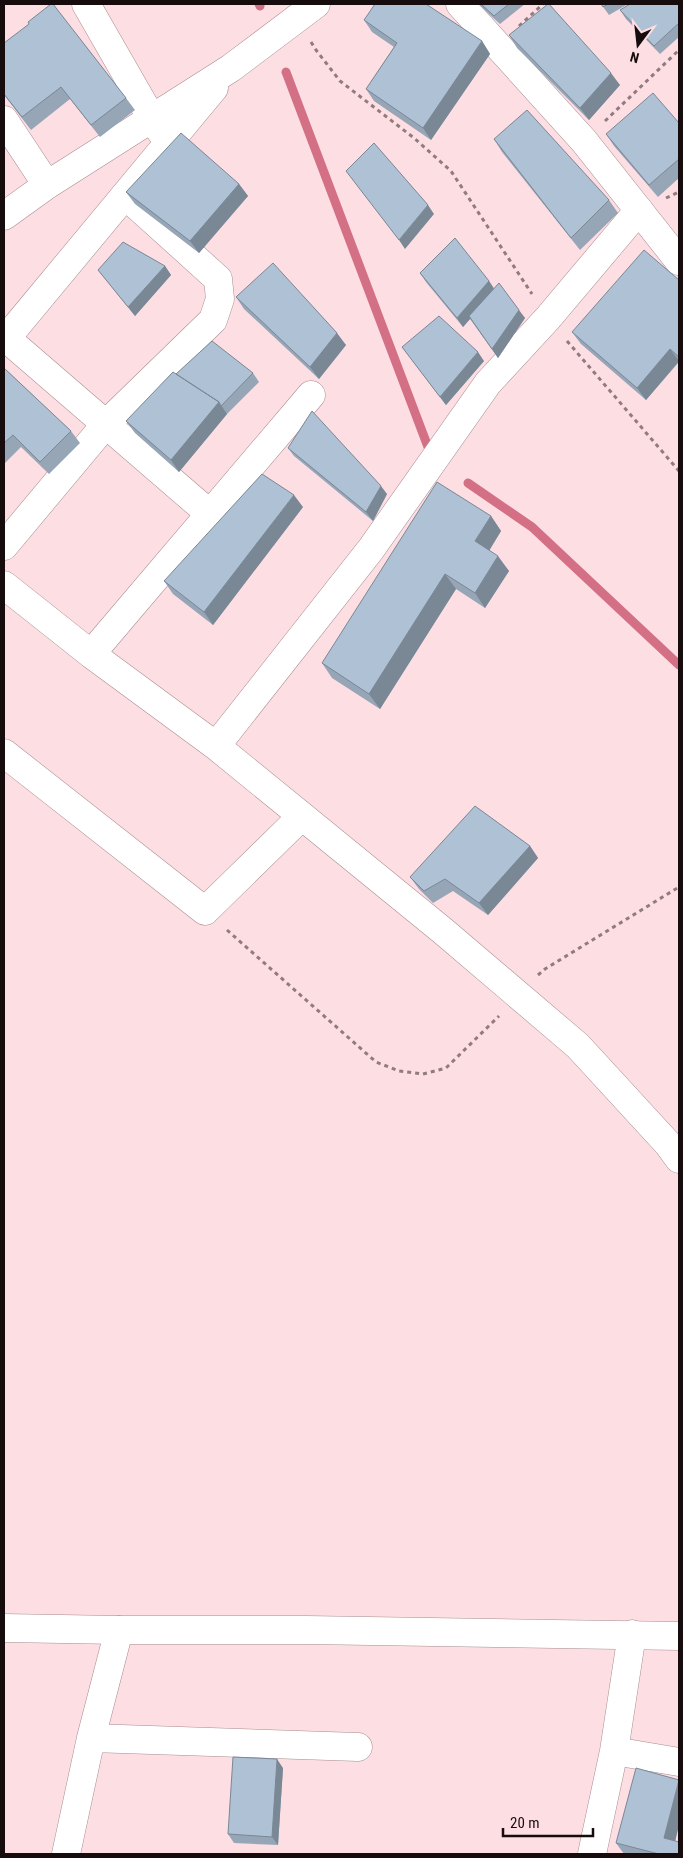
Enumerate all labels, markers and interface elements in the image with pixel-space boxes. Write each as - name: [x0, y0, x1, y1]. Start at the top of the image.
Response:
- north arrow: [613, 20, 663, 70]
- text: N: [628, 49, 641, 66]
- scale bar: [503, 1806, 593, 1838]
- text: 20 m: [510, 1814, 540, 1832]

